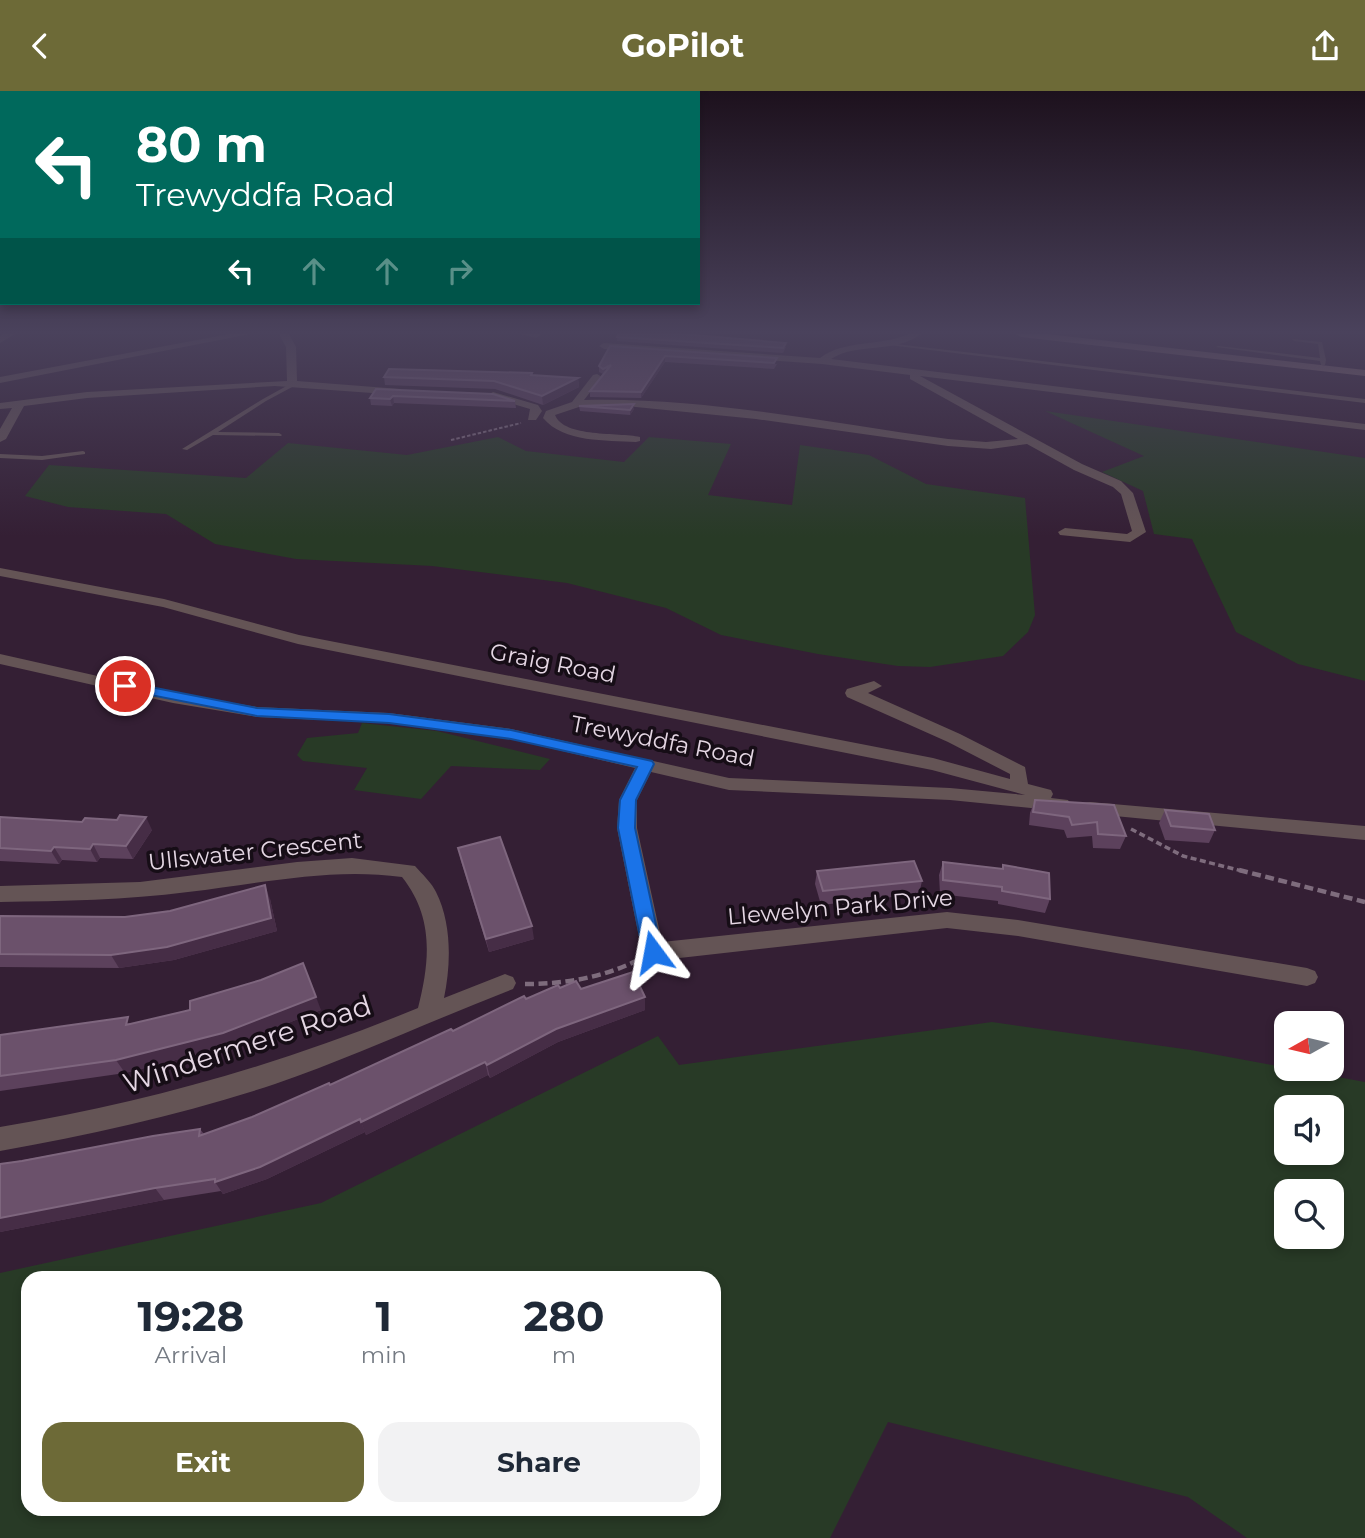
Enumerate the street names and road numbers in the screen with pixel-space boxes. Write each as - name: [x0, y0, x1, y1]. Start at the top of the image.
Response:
- street label: Graig Road: [488, 637, 618, 689]
- street label: Trewyddfa Road: [569, 709, 757, 773]
- street label: Ullswater Crescent: [147, 826, 363, 876]
- street label: Llewelyn Park Drive: [726, 883, 954, 931]
- street label: Windermere Road: [119, 988, 375, 1100]

